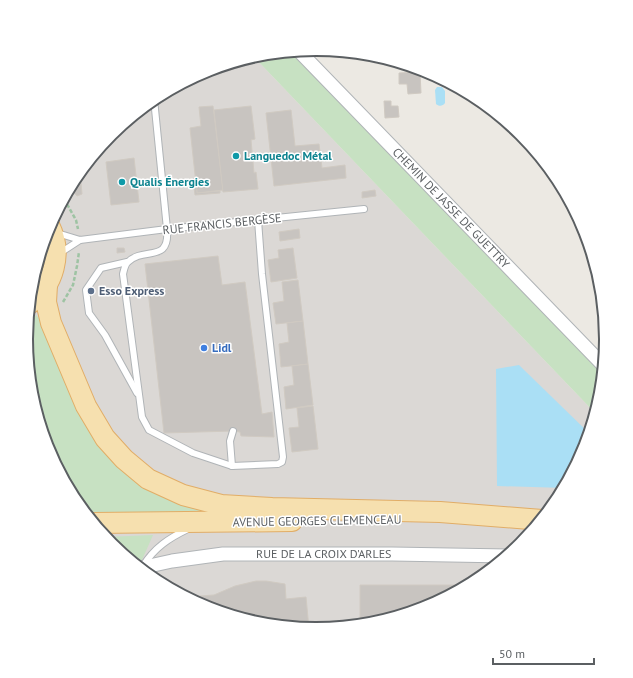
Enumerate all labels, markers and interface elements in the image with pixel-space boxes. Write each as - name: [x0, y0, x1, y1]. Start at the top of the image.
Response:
- street label: CHEMIN DE JASSE DE GUETTRY: [390, 144, 513, 271]
- place label: Languedoc Métal: [244, 148, 332, 163]
- marker: Languedoc Métal: [231, 151, 241, 161]
- place label: Qualis Énergies: [130, 174, 209, 189]
- marker: Qualis Énergies: [117, 177, 127, 187]
- street label: RUE FRANCIS BERGÈSE: [162, 210, 282, 237]
- place label: Esso Express: [99, 283, 164, 298]
- marker: Esso Express: [86, 286, 96, 296]
- place label: Lidl: [212, 340, 232, 355]
- marker: Lidl: [199, 343, 209, 353]
- street label: AVENUE GEORGES CLEMENCEAU: [232, 512, 402, 529]
- street label: RUE DE LA CROIX D'ARLES: [256, 546, 391, 561]
- scale bar: [493, 640, 594, 666]
- text: 50 m: [499, 646, 525, 661]

